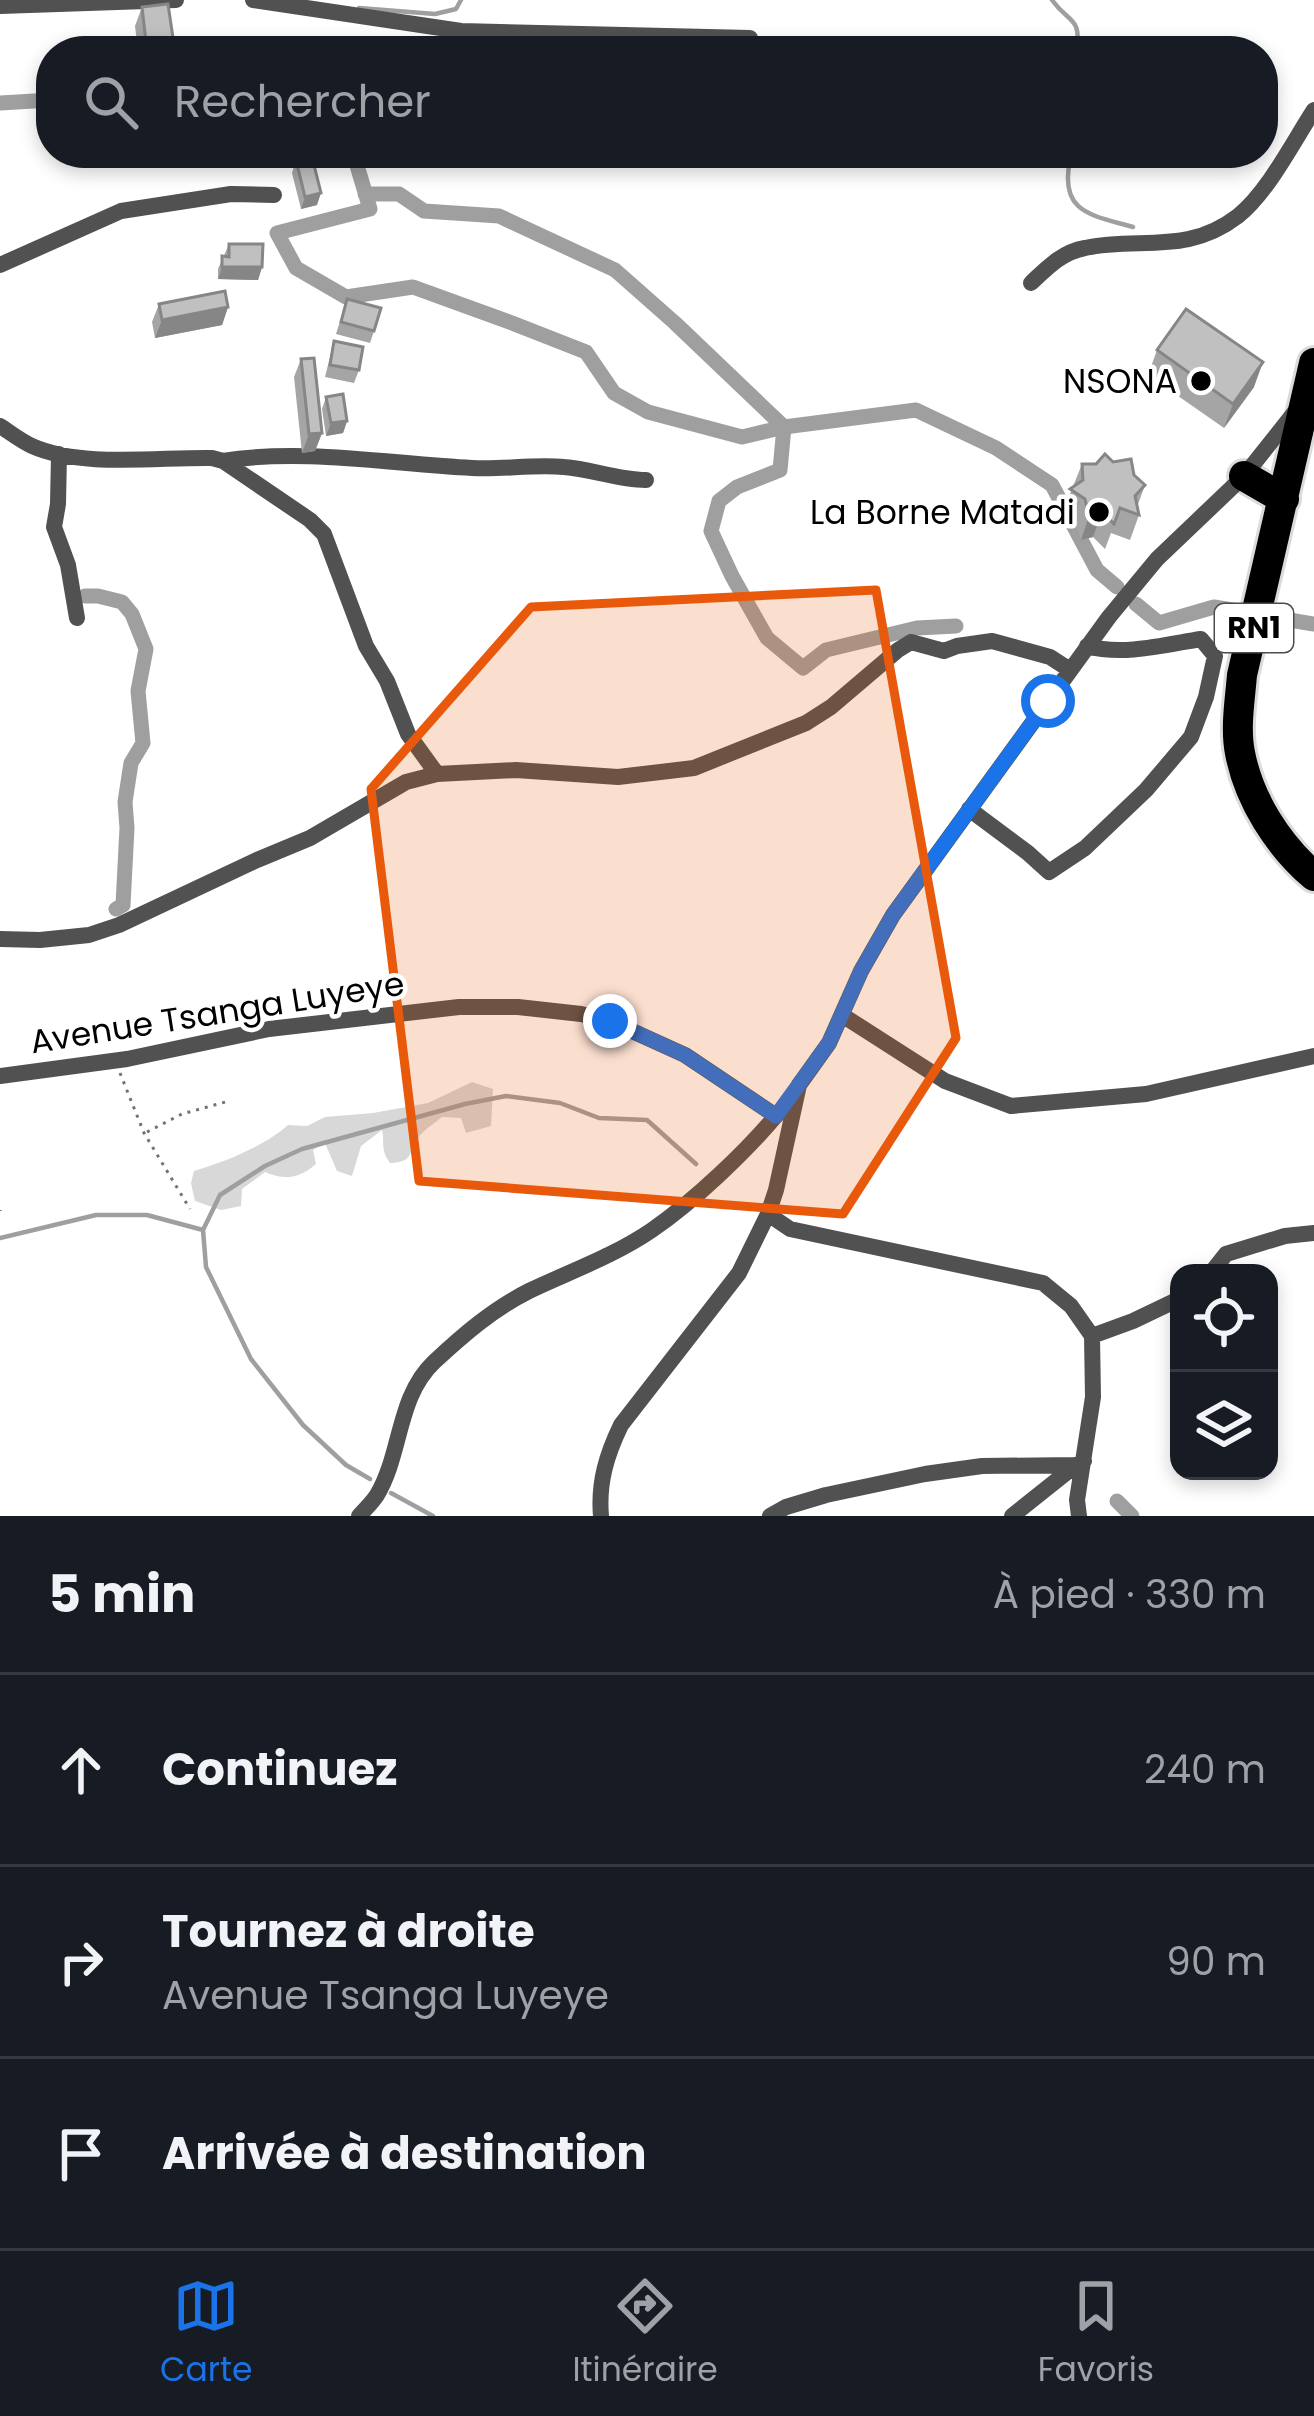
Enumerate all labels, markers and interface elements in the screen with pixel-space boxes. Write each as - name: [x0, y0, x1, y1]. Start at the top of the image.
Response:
- search box: [36, 36, 1278, 168]
- icon: search: [78, 69, 144, 135]
- text: Rechercher: [174, 70, 431, 133]
- place label: NSONA: [1063, 358, 1177, 405]
- marker: NSONA: [1188, 368, 1214, 394]
- place label: La Borne Matadi: [810, 489, 1075, 536]
- marker: La Borne Matadi: [1086, 499, 1112, 525]
- road number: RN1: [1215, 604, 1293, 652]
- route start: [1021, 674, 1075, 728]
- street label: Avenue Tsanga Luyeye: [27, 960, 407, 1065]
- route end: [583, 994, 637, 1048]
- map controls: [1170, 1264, 1278, 1480]
- button: locate: [1170, 1264, 1278, 1372]
- button: layers: [1170, 1372, 1278, 1480]
- text: 5 min: [48, 1558, 195, 1630]
- text: À pied · 330 m: [993, 1567, 1266, 1622]
- icon: ahead: [48, 1737, 114, 1803]
- text: Continuez: [162, 1738, 398, 1801]
- text: 240 m: [1144, 1742, 1266, 1797]
- text: Tournez à droite: [162, 1900, 535, 1963]
- icon: right: [48, 1929, 114, 1995]
- text: 90 m: [1166, 1934, 1266, 1989]
- text: Avenue Tsanga Luyeye: [162, 1968, 609, 2023]
- icon: arrive: [48, 2121, 114, 2187]
- text: Arrivée à destination: [162, 2122, 647, 2185]
- tab: Carte: [160, 2273, 253, 2395]
- tab: Itinéraire: [572, 2273, 718, 2395]
- tab: Favoris: [1038, 2273, 1154, 2395]

